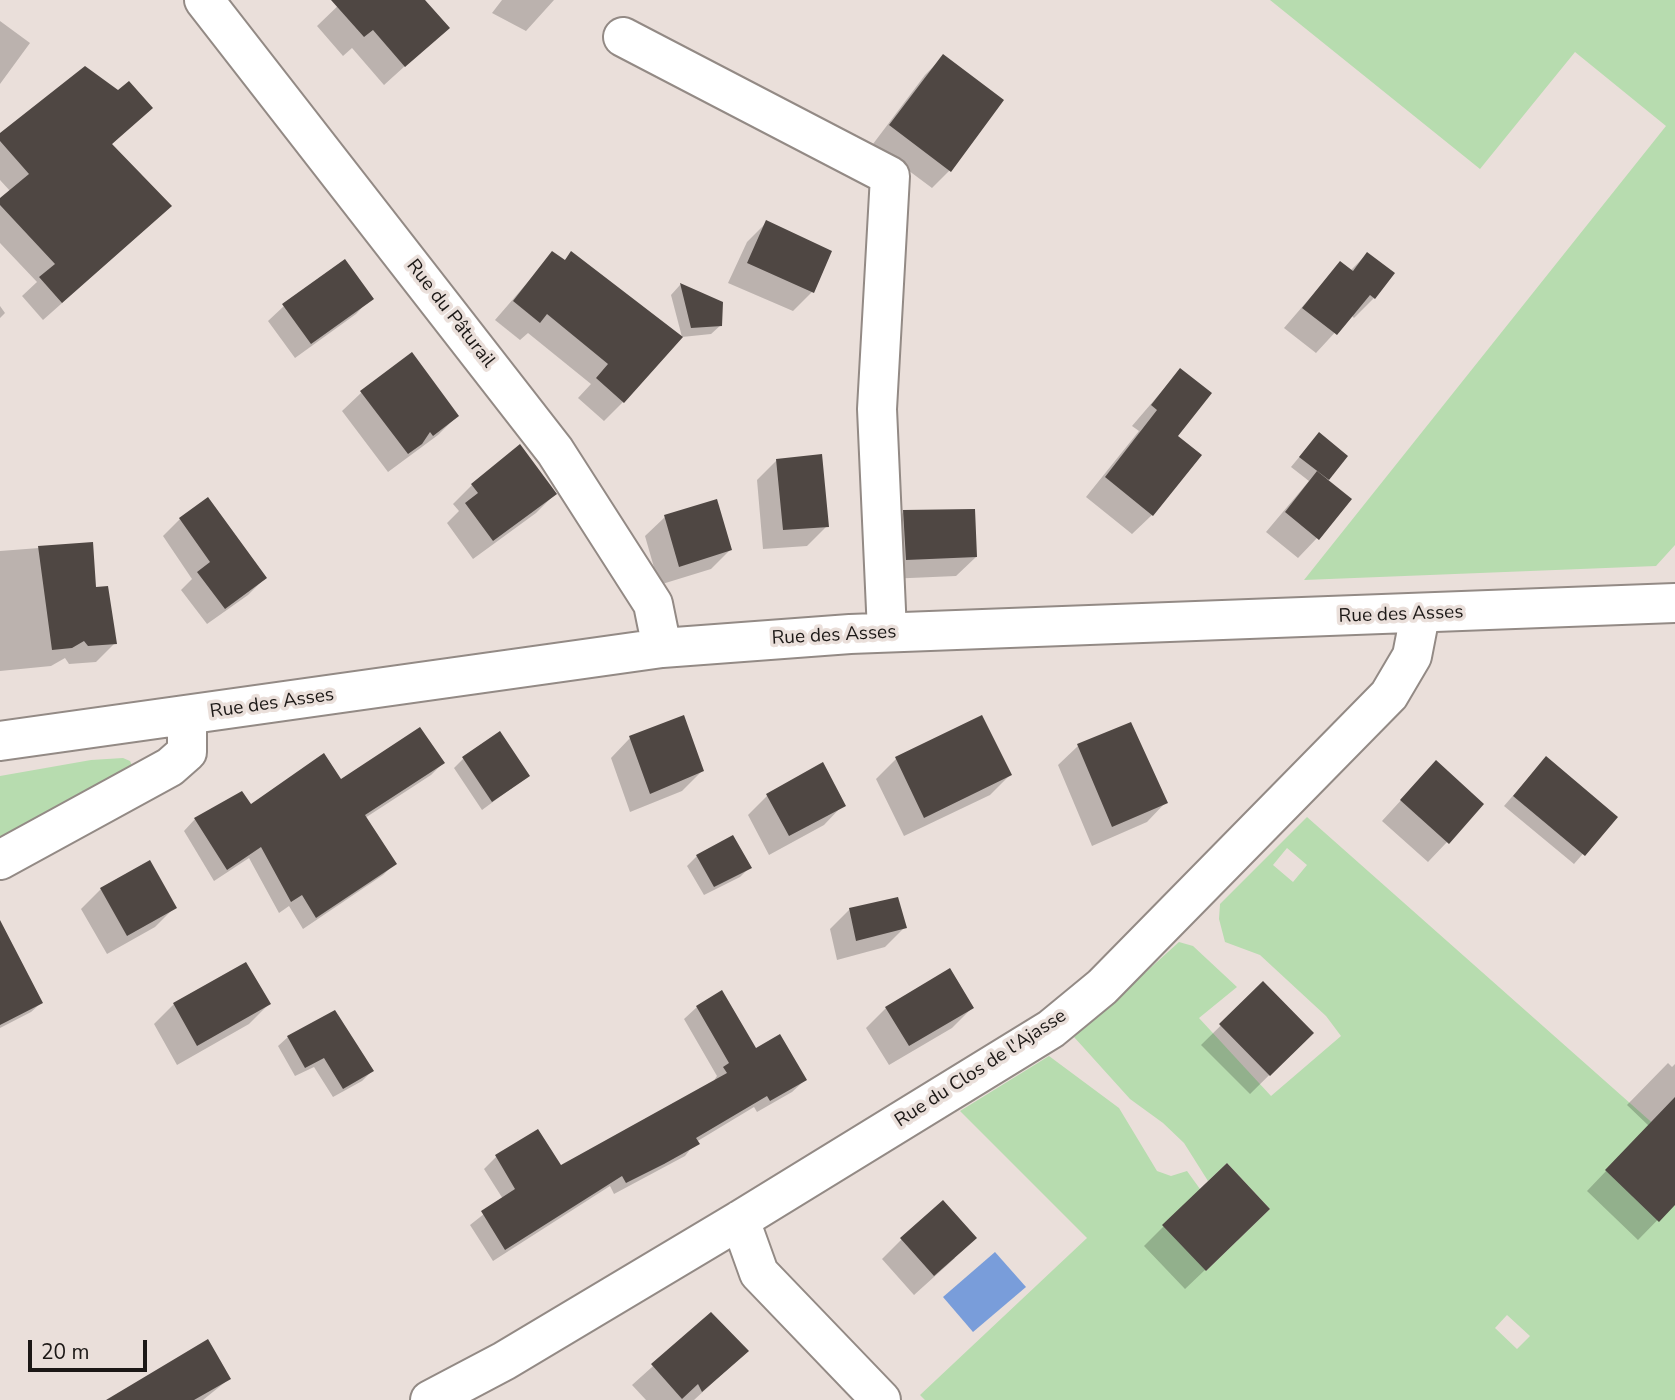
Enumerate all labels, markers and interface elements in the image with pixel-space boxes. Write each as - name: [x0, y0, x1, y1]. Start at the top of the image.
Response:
- street label: Rue du Pâturail: [401, 255, 499, 373]
- street label: Rue des Asses: [1338, 601, 1464, 629]
- street label: Rue des Asses: [771, 621, 897, 651]
- street label: Rue des Asses: [209, 684, 335, 724]
- street label: Rue du Clos de l'Ajasse: [891, 1005, 1071, 1133]
- scale bar: [32, 1326, 150, 1370]
- text: 20 m: [41, 1338, 90, 1366]

